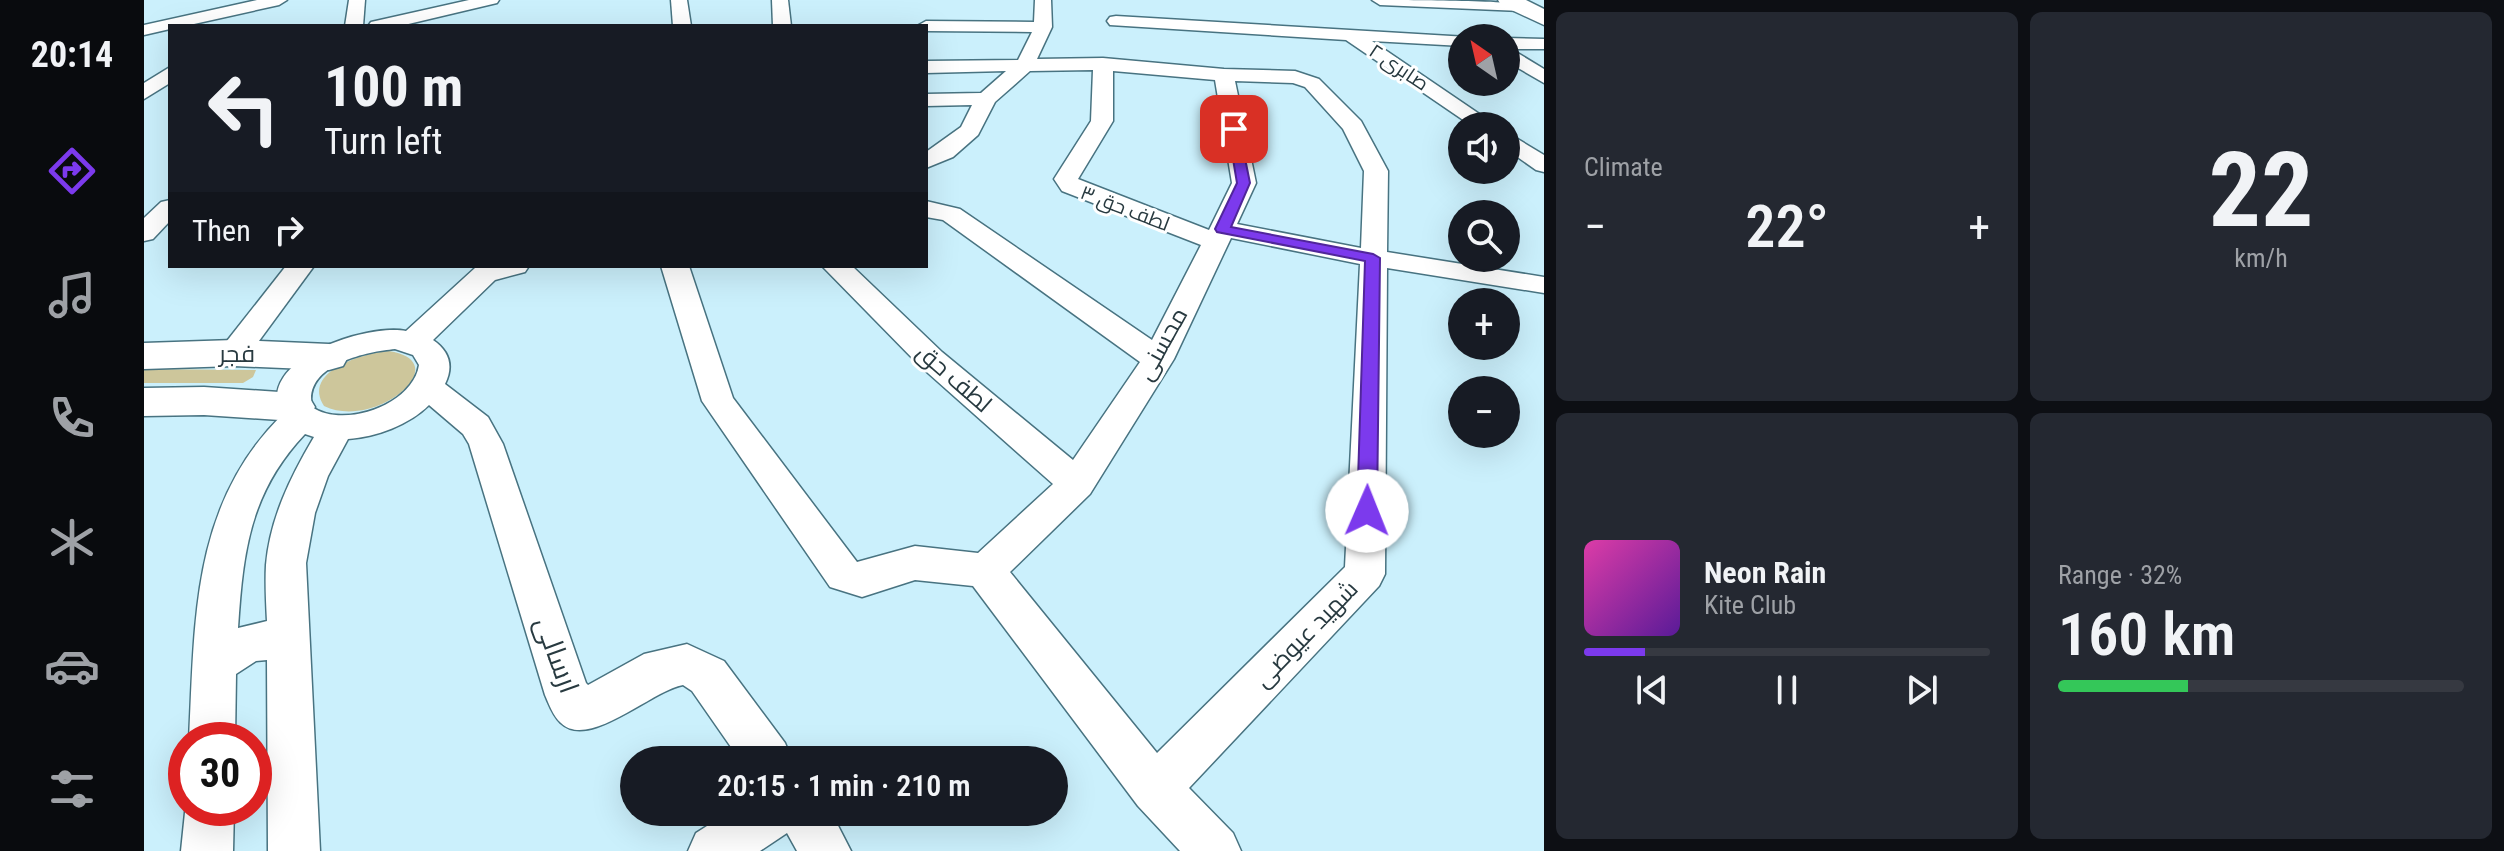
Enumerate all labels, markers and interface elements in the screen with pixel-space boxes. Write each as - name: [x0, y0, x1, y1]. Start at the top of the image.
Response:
- north arrow: [1448, 24, 1520, 96]
- map controls: [1448, 24, 1520, 448]
- text: 20:14: [31, 34, 113, 76]
- street label: صابری ۲: [1364, 38, 1433, 96]
- text: 100 m: [324, 54, 463, 120]
- icon: left: [192, 56, 296, 160]
- pin: [1200, 95, 1268, 163]
- icon: arrive: [1212, 107, 1256, 151]
- button: sound: [1448, 112, 1520, 184]
- text: Turn left: [324, 121, 442, 163]
- text: 22: [2208, 130, 2314, 251]
- icon: directions: [44, 143, 100, 199]
- text: Climate: [1584, 152, 1663, 182]
- street label: لطف حق ۳: [1077, 180, 1173, 237]
- text: 22°: [1745, 191, 1829, 262]
- button: search: [1448, 200, 1520, 272]
- text: −: [1584, 201, 1606, 253]
- text: +: [1968, 201, 1990, 253]
- icon: right: [267, 208, 311, 252]
- text: Then: [192, 213, 251, 248]
- text: km/h: [2234, 243, 2288, 273]
- icon: music: [44, 267, 100, 323]
- button: +: [1448, 288, 1520, 360]
- street label: محسنی: [1131, 303, 1193, 385]
- street label: لطف حق: [910, 338, 997, 419]
- street label: فجر: [217, 340, 255, 368]
- button: −: [1448, 376, 1520, 448]
- icon: phone: [44, 390, 100, 446]
- position arrow: [1325, 469, 1409, 553]
- icon: climate: [44, 514, 100, 570]
- text: Neon Rain: [1704, 555, 1826, 590]
- text: Range · 32%: [2058, 560, 2182, 590]
- street label: شهید عیوضی: [1248, 575, 1364, 693]
- text: Kite Club: [1704, 590, 1796, 620]
- text: 160 km: [2058, 599, 2235, 670]
- street label: ارسالی: [528, 612, 586, 698]
- icon: car: [44, 638, 100, 694]
- icon: previous: [1630, 668, 1674, 712]
- icon: pause: [1765, 668, 1809, 712]
- icon: next: [1900, 668, 1944, 712]
- speed limit sign: 30: [168, 722, 272, 826]
- icon: filters: [44, 761, 100, 817]
- text: 20:15 · 1 min · 210 m: [717, 768, 971, 803]

